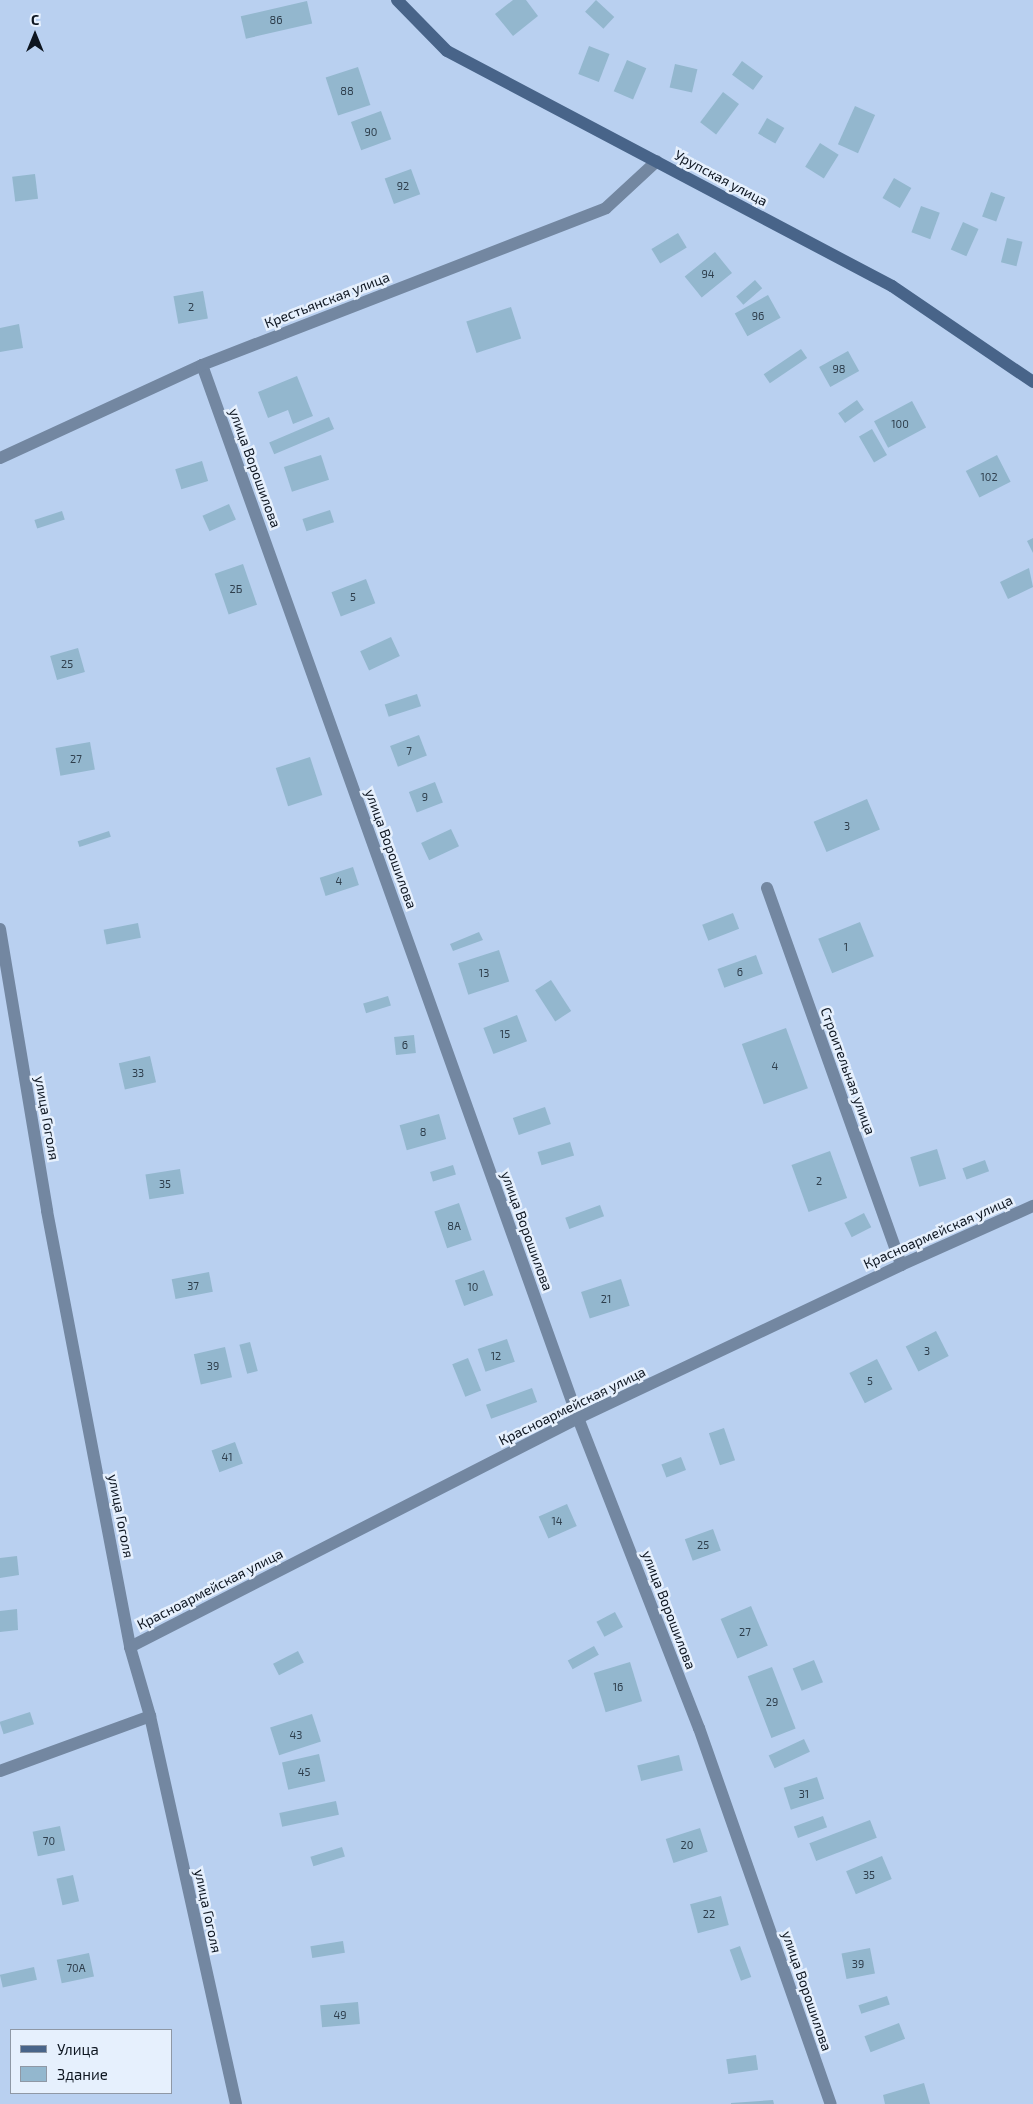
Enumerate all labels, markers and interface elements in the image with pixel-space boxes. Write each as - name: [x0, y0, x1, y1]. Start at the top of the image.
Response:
- north arrow: [10, 10, 60, 60]
- text: С: [31, 11, 39, 28]
- house number: 86: [270, 13, 282, 27]
- house number: 88: [340, 84, 354, 98]
- house number: 90: [365, 125, 377, 139]
- street label: Урупская улица: [672, 146, 770, 210]
- house number: 92: [397, 179, 409, 193]
- house number: 94: [701, 267, 715, 281]
- street label: Крестьянская улица: [262, 268, 392, 332]
- house number: 2: [188, 300, 194, 314]
- house number: 96: [752, 309, 764, 323]
- house number: 98: [833, 362, 845, 376]
- street label: улица Ворошилова: [226, 406, 284, 530]
- house number: 100: [891, 417, 909, 431]
- house number: 102: [980, 470, 998, 484]
- house number: 2Б: [230, 582, 242, 596]
- house number: 5: [350, 590, 356, 604]
- house number: 25: [61, 657, 73, 671]
- house number: 7: [406, 744, 412, 758]
- house number: 27: [70, 752, 82, 766]
- street label: улица Ворошилова: [362, 787, 420, 911]
- house number: 9: [422, 790, 428, 804]
- house number: 3: [844, 819, 850, 833]
- house number: 4: [336, 874, 342, 888]
- house number: 1: [844, 940, 848, 954]
- house number: 6: [737, 965, 743, 979]
- house number: 13: [479, 966, 489, 980]
- street label: Строительная улица: [817, 1005, 879, 1137]
- house number: 15: [500, 1027, 510, 1041]
- house number: 6: [402, 1038, 408, 1052]
- house number: 4: [772, 1059, 778, 1073]
- house number: 33: [132, 1066, 144, 1080]
- street label: улица Гоголя: [31, 1075, 63, 1161]
- house number: 8: [420, 1125, 426, 1139]
- street label: улица Ворошилова: [498, 1169, 556, 1293]
- house number: 2: [816, 1174, 822, 1188]
- house number: 35: [159, 1177, 171, 1191]
- street label: Красноармейская улица: [861, 1192, 1015, 1272]
- house number: 8А: [447, 1219, 461, 1233]
- house number: 37: [187, 1279, 199, 1293]
- house number: 10: [467, 1280, 479, 1294]
- house number: 21: [601, 1292, 611, 1306]
- house number: 3: [924, 1344, 930, 1358]
- house number: 12: [491, 1349, 501, 1363]
- house number: 39: [207, 1359, 219, 1373]
- street label: Красноармейская улица: [496, 1363, 648, 1449]
- house number: 5: [867, 1374, 873, 1388]
- house number: 41: [221, 1450, 233, 1464]
- street label: улица Гоголя: [105, 1473, 137, 1559]
- house number: 14: [551, 1514, 563, 1528]
- house number: 25: [697, 1538, 709, 1552]
- street label: Красноармейская улица: [134, 1545, 286, 1633]
- street label: улица Ворошилова: [639, 1548, 699, 1672]
- house number: 27: [739, 1625, 751, 1639]
- house number: 16: [613, 1680, 623, 1694]
- house number: 29: [766, 1695, 778, 1709]
- house number: 43: [290, 1728, 302, 1742]
- house number: 45: [298, 1765, 310, 1779]
- house number: 31: [799, 1787, 809, 1801]
- house number: 70: [43, 1834, 55, 1848]
- house number: 20: [681, 1838, 693, 1852]
- street label: улица Гоголя: [191, 1868, 225, 1954]
- house number: 35: [863, 1868, 875, 1882]
- house number: 22: [703, 1907, 715, 1921]
- street label: улица Ворошилова: [779, 1929, 835, 2053]
- house number: 39: [852, 1957, 864, 1971]
- house number: 70А: [66, 1961, 86, 1975]
- house number: 49: [333, 2008, 347, 2022]
- legend: [10, 2029, 172, 2094]
- text: Улица: [57, 2040, 99, 2058]
- text: Здание: [57, 2065, 108, 2083]

